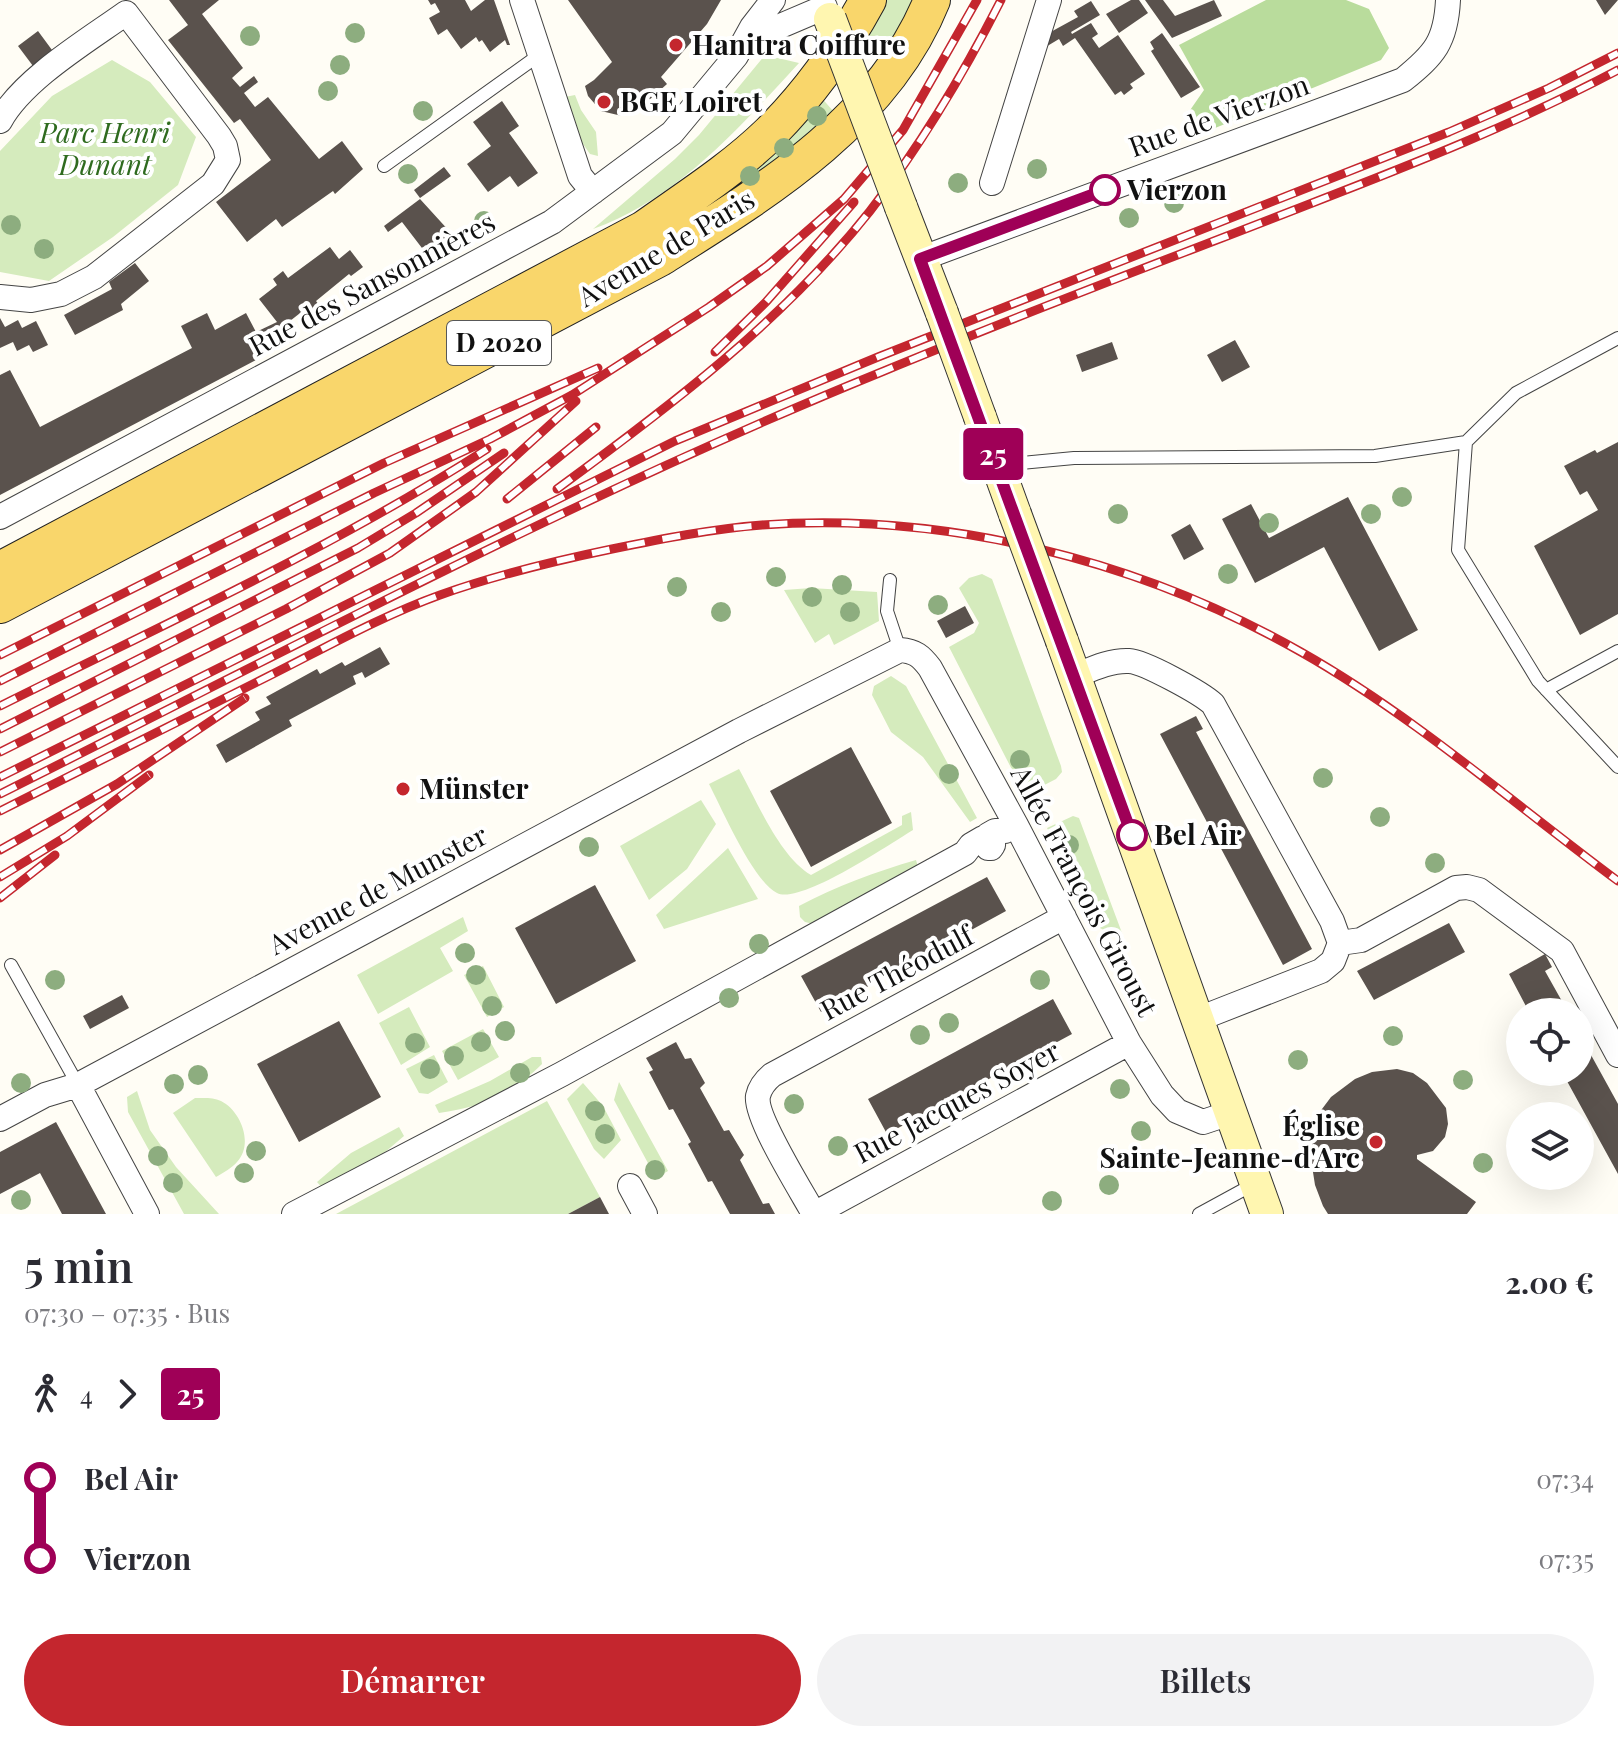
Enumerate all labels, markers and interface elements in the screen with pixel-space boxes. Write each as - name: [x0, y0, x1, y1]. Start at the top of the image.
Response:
- place label: Hanitra Coiffure: [692, 25, 906, 62]
- marker: Hanitra Coiffure: [667, 36, 685, 54]
- street label: Rue de Vierzon: [1123, 65, 1314, 164]
- place label: BGE Loiret: [620, 82, 762, 119]
- marker: BGE Loiret: [595, 93, 613, 111]
- park label: Parc Henri Dunant: [39, 113, 171, 182]
- place label: Vierzon: [1126, 170, 1227, 207]
- marker: Vierzon: [1090, 175, 1120, 205]
- street label: Avenue de Paris: [569, 179, 761, 315]
- street label: Rue des Sansonnières: [242, 202, 501, 363]
- road number: D 2020: [447, 321, 551, 365]
- line badge: 25: [957, 428, 1029, 480]
- text: 25: [979, 435, 1007, 472]
- street label: Allée François Giroust: [1003, 758, 1167, 1023]
- place label: Münster: [419, 769, 529, 806]
- marker: Münster: [394, 780, 412, 798]
- street label: Avenue de Munster: [260, 815, 494, 962]
- place label: Bel Air: [1154, 815, 1242, 852]
- marker: Bel Air: [1117, 820, 1147, 850]
- street label: Rue Théodulf: [813, 915, 981, 1027]
- map controls: [1506, 998, 1594, 1190]
- button: locate: [1506, 998, 1594, 1086]
- street label: Rue Jacques Soyer: [847, 1031, 1066, 1171]
- button: layers: [1506, 1102, 1594, 1190]
- place label: Église Sainte-Jeanne-d'Arc: [1100, 1106, 1360, 1175]
- marker: Église Sainte-Jeanne-d'Arc: [1367, 1133, 1385, 1151]
- text: 5 min: [24, 1235, 133, 1294]
- text: 2.00 €: [1505, 1262, 1594, 1302]
- text: 07:30 – 07:35 · Bus: [24, 1295, 230, 1330]
- icon: walk: [24, 1372, 68, 1416]
- icon: forward: [105, 1372, 149, 1416]
- text: 25: [177, 1375, 204, 1412]
- text: 4: [80, 1377, 93, 1412]
- text: Bel Air: [84, 1458, 178, 1498]
- text: 07:34: [1536, 1461, 1594, 1496]
- text: Vierzon: [84, 1538, 191, 1578]
- text: 07:35: [1538, 1541, 1594, 1576]
- button: Démarrer: [24, 1634, 801, 1726]
- button: Billets: [817, 1634, 1594, 1726]

